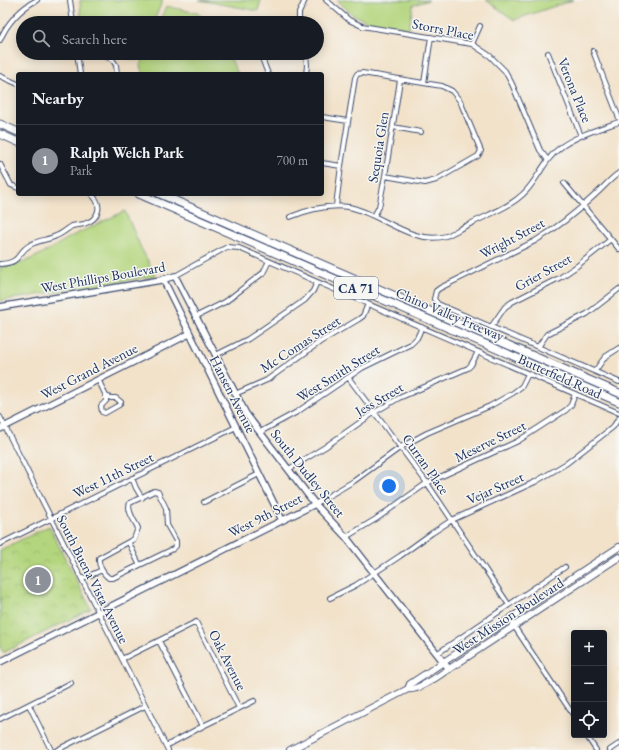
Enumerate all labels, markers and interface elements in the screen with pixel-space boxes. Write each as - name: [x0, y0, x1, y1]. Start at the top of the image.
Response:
- street label: Storrs Place: [411, 14, 476, 44]
- search box: [16, 16, 324, 60]
- icon: search: [30, 27, 52, 49]
- text: Search here: [62, 29, 127, 48]
- street label: Verona Place: [554, 55, 596, 126]
- text: Nearby: [32, 87, 84, 109]
- street label: Sequoia Glen: [364, 110, 393, 184]
- text: Ralph Welch Park: [70, 143, 184, 162]
- text: 1: [42, 152, 48, 169]
- text: 700 m: [277, 152, 308, 169]
- text: Park: [70, 162, 92, 179]
- street label: Wright Street: [476, 213, 548, 263]
- street label: Grier Street: [512, 249, 575, 295]
- street label: West Phillips Boulevard: [39, 257, 168, 297]
- road number: CA 71: [334, 277, 378, 299]
- street label: Chino Valley Freeway: [393, 283, 508, 345]
- street label: Mc Comas Street: [256, 311, 344, 377]
- street label: West Grand Avenue: [37, 339, 141, 403]
- street label: West Smith Street: [293, 340, 383, 406]
- street label: Butterfield Road: [515, 350, 606, 403]
- street label: Hansen Avenue: [206, 352, 260, 436]
- street label: Jess Street: [351, 378, 407, 421]
- street label: Meserve Street: [451, 416, 529, 466]
- street label: South Dudley Street: [267, 425, 350, 521]
- street label: Curran Place: [399, 430, 454, 498]
- street label: West 11th Street: [70, 448, 157, 502]
- street label: Vejar Street: [464, 467, 527, 509]
- your location: [379, 476, 399, 496]
- street label: West 9th Street: [225, 488, 305, 541]
- street label: South Buena Vista Avenue: [53, 512, 134, 647]
- pin: 1: [25, 565, 51, 595]
- street label: West Mission Boulevard: [449, 573, 568, 659]
- street label: Oak Avenue: [205, 627, 251, 694]
- map controls: [571, 630, 607, 738]
- button: +: [571, 630, 607, 666]
- button: −: [571, 666, 607, 702]
- button: locate: [571, 702, 607, 738]

